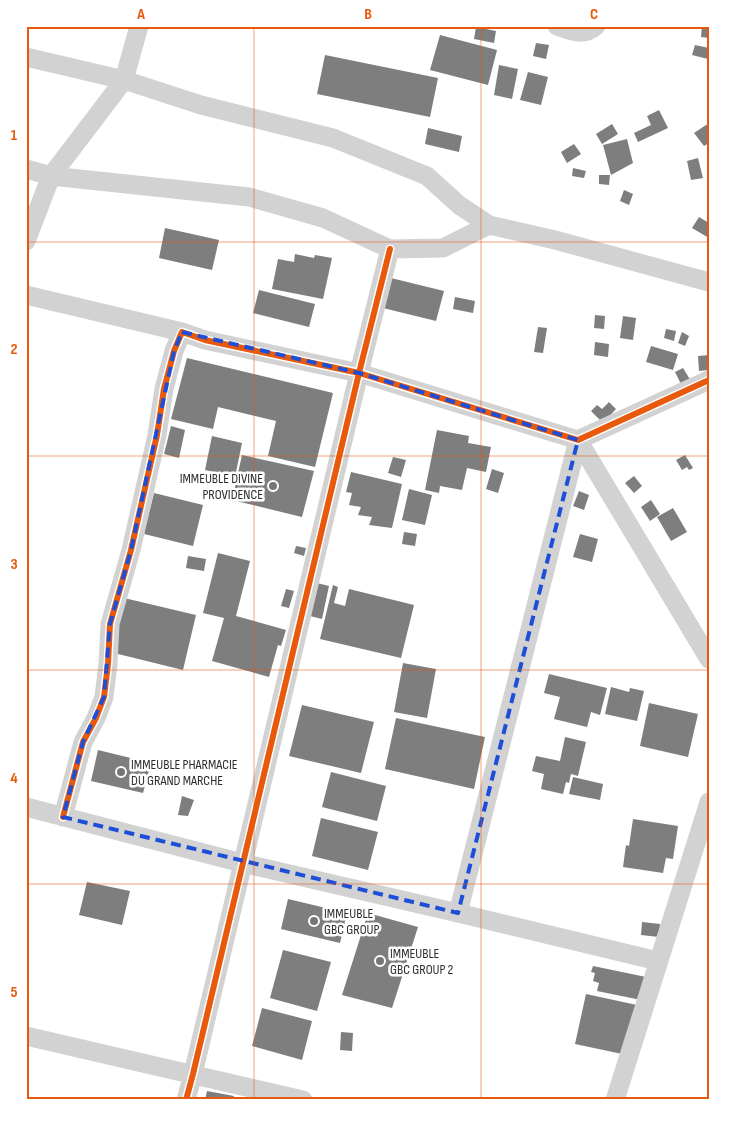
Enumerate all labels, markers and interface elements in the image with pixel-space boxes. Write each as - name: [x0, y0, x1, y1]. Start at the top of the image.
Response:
- text: A: [136, 5, 145, 24]
- text: B: [364, 5, 372, 24]
- text: C: [590, 5, 598, 24]
- text: 1: [11, 126, 18, 145]
- text: 2: [10, 340, 18, 359]
- place label: IMMEUBLE DIVINE PROVIDENCE: [180, 470, 263, 503]
- marker: IMMEUBLE DIVINE PROVIDENCE: [267, 480, 279, 492]
- text: 3: [10, 555, 18, 574]
- place label: IMMEUBLE PHARMACIE DU GRAND MARCHE: [131, 756, 238, 789]
- marker: IMMEUBLE PHARMACIE DU GRAND MARCHE: [115, 766, 127, 778]
- text: 4: [10, 769, 18, 788]
- place label: IMMEUBLE GBC GROUP: [324, 905, 379, 938]
- marker: IMMEUBLE GBC GROUP: [308, 915, 320, 927]
- place label: IMMEUBLE GBC GROUP 2: [390, 945, 454, 978]
- marker: IMMEUBLE GBC GROUP 2: [374, 955, 386, 967]
- text: 5: [10, 983, 18, 1002]

